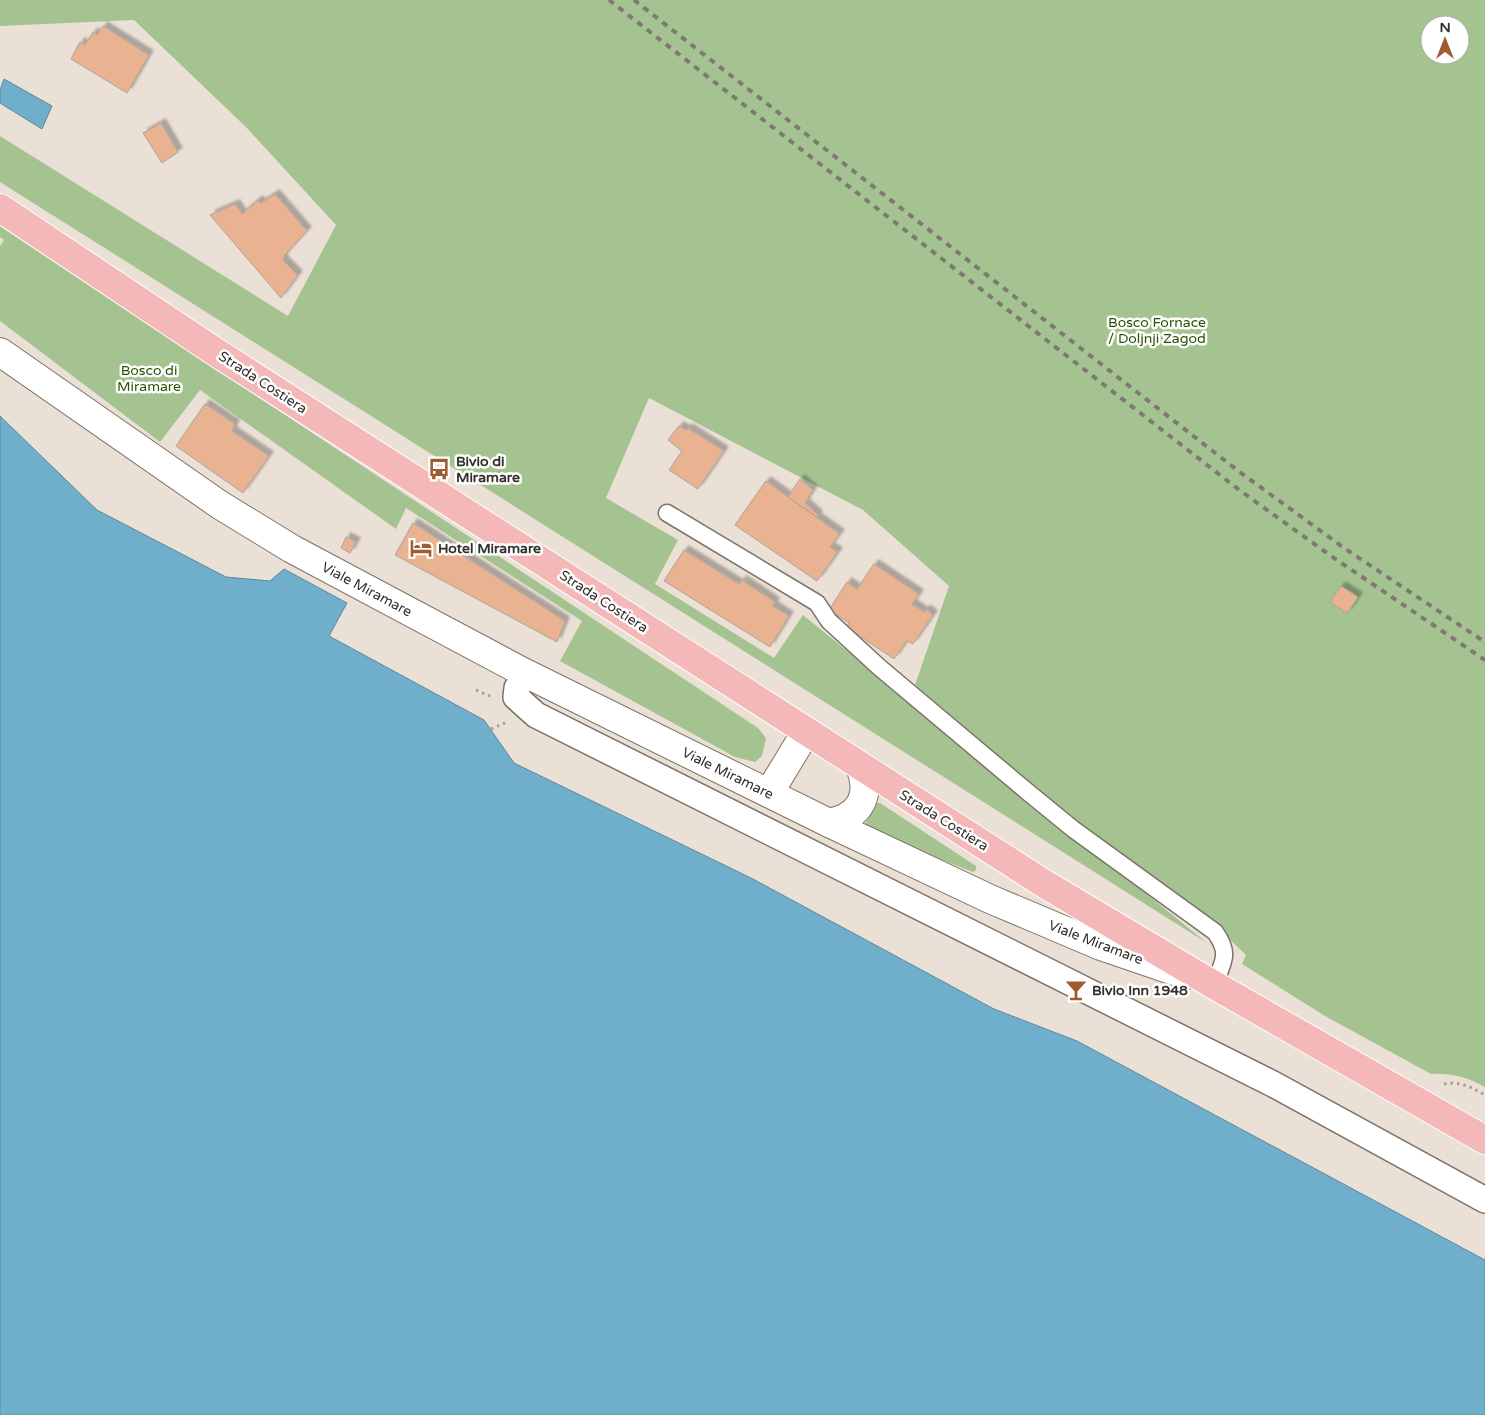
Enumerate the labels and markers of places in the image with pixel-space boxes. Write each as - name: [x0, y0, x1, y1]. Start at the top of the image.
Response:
- place label: Bivio di Miramare: [456, 453, 520, 486]
- bus stop icon: Bivio di Miramare: [426, 456, 452, 482]
- hotel icon: Hotel Miramare: [408, 535, 434, 561]
- place label: Hotel Miramare: [438, 540, 541, 557]
- bar icon: Bivio Inn 1948: [1063, 977, 1089, 1003]
- place label: Bivio Inn 1948: [1092, 982, 1188, 999]

